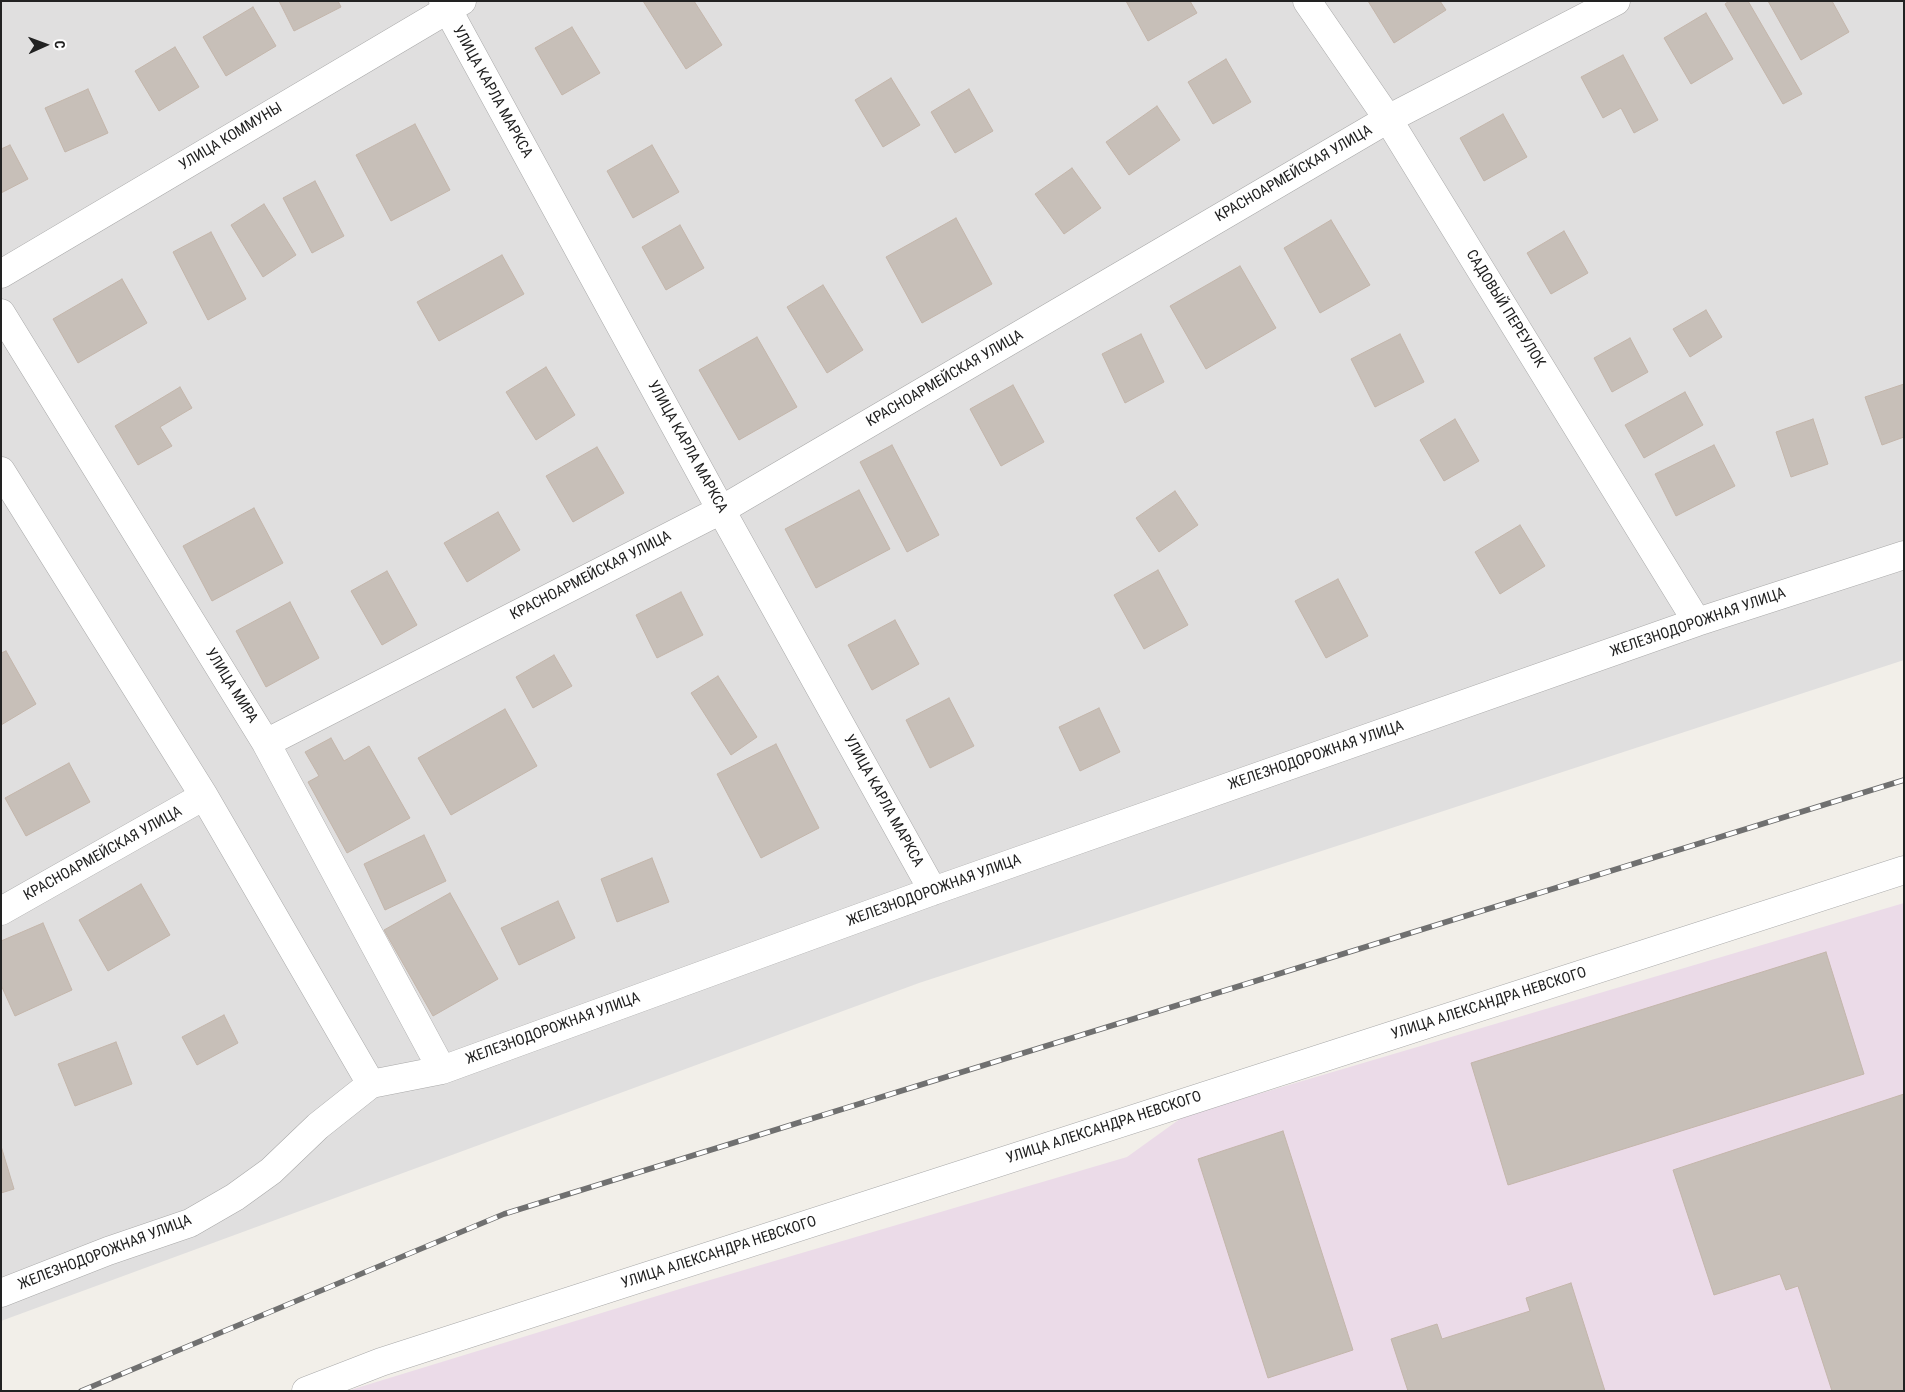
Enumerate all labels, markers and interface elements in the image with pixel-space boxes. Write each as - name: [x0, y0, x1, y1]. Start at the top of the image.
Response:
- north arrow: [20, 20, 70, 70]
- street label: УЛИЦА КАРЛА МАРКСА: [448, 23, 536, 161]
- text: С: [52, 40, 68, 49]
- street label: УЛИЦА КОММУНЫ: [176, 99, 286, 175]
- street label: КРАСНОАРМЕЙСКАЯ УЛИЦА: [1212, 122, 1376, 226]
- street label: САДОВЫЙ ПЕРЕУЛОК: [1462, 247, 1548, 371]
- street label: КРАСНОАРМЕЙСКАЯ УЛИЦА: [863, 327, 1027, 431]
- street label: УЛИЦА КАРЛА МАРКСА: [643, 378, 731, 516]
- street label: КРАСНОАРМЕЙСКАЯ УЛИЦА: [508, 528, 674, 624]
- street label: ЖЕЛЕЗНОДОРОЖНАЯ УЛИЦА: [1608, 584, 1788, 662]
- street label: УЛИЦА МИРА: [201, 645, 261, 727]
- street label: ЖЕЛЕЗНОДОРОЖНАЯ УЛИЦА: [1226, 717, 1406, 795]
- street label: УЛИЦА КАРЛА МАРКСА: [839, 732, 927, 870]
- street label: КРАСНОАРМЕЙСКАЯ УЛИЦА: [21, 803, 185, 905]
- street label: ЖЕЛЕЗНОДОРОЖНАЯ УЛИЦА: [844, 851, 1024, 931]
- street label: УЛИЦА АЛЕКСАНДРА НЕВСКОГО: [1389, 964, 1589, 1044]
- street label: ЖЕЛЕЗНОДОРОЖНАЯ УЛИЦА: [463, 989, 643, 1069]
- street label: УЛИЦА АЛЕКСАНДРА НЕВСКОГО: [1004, 1088, 1204, 1168]
- street label: ЖЕЛЕЗНОДОРОЖНАЯ УЛИЦА: [16, 1212, 194, 1294]
- street label: УЛИЦА АЛЕКСАНДРА НЕВСКОГО: [619, 1213, 819, 1293]

